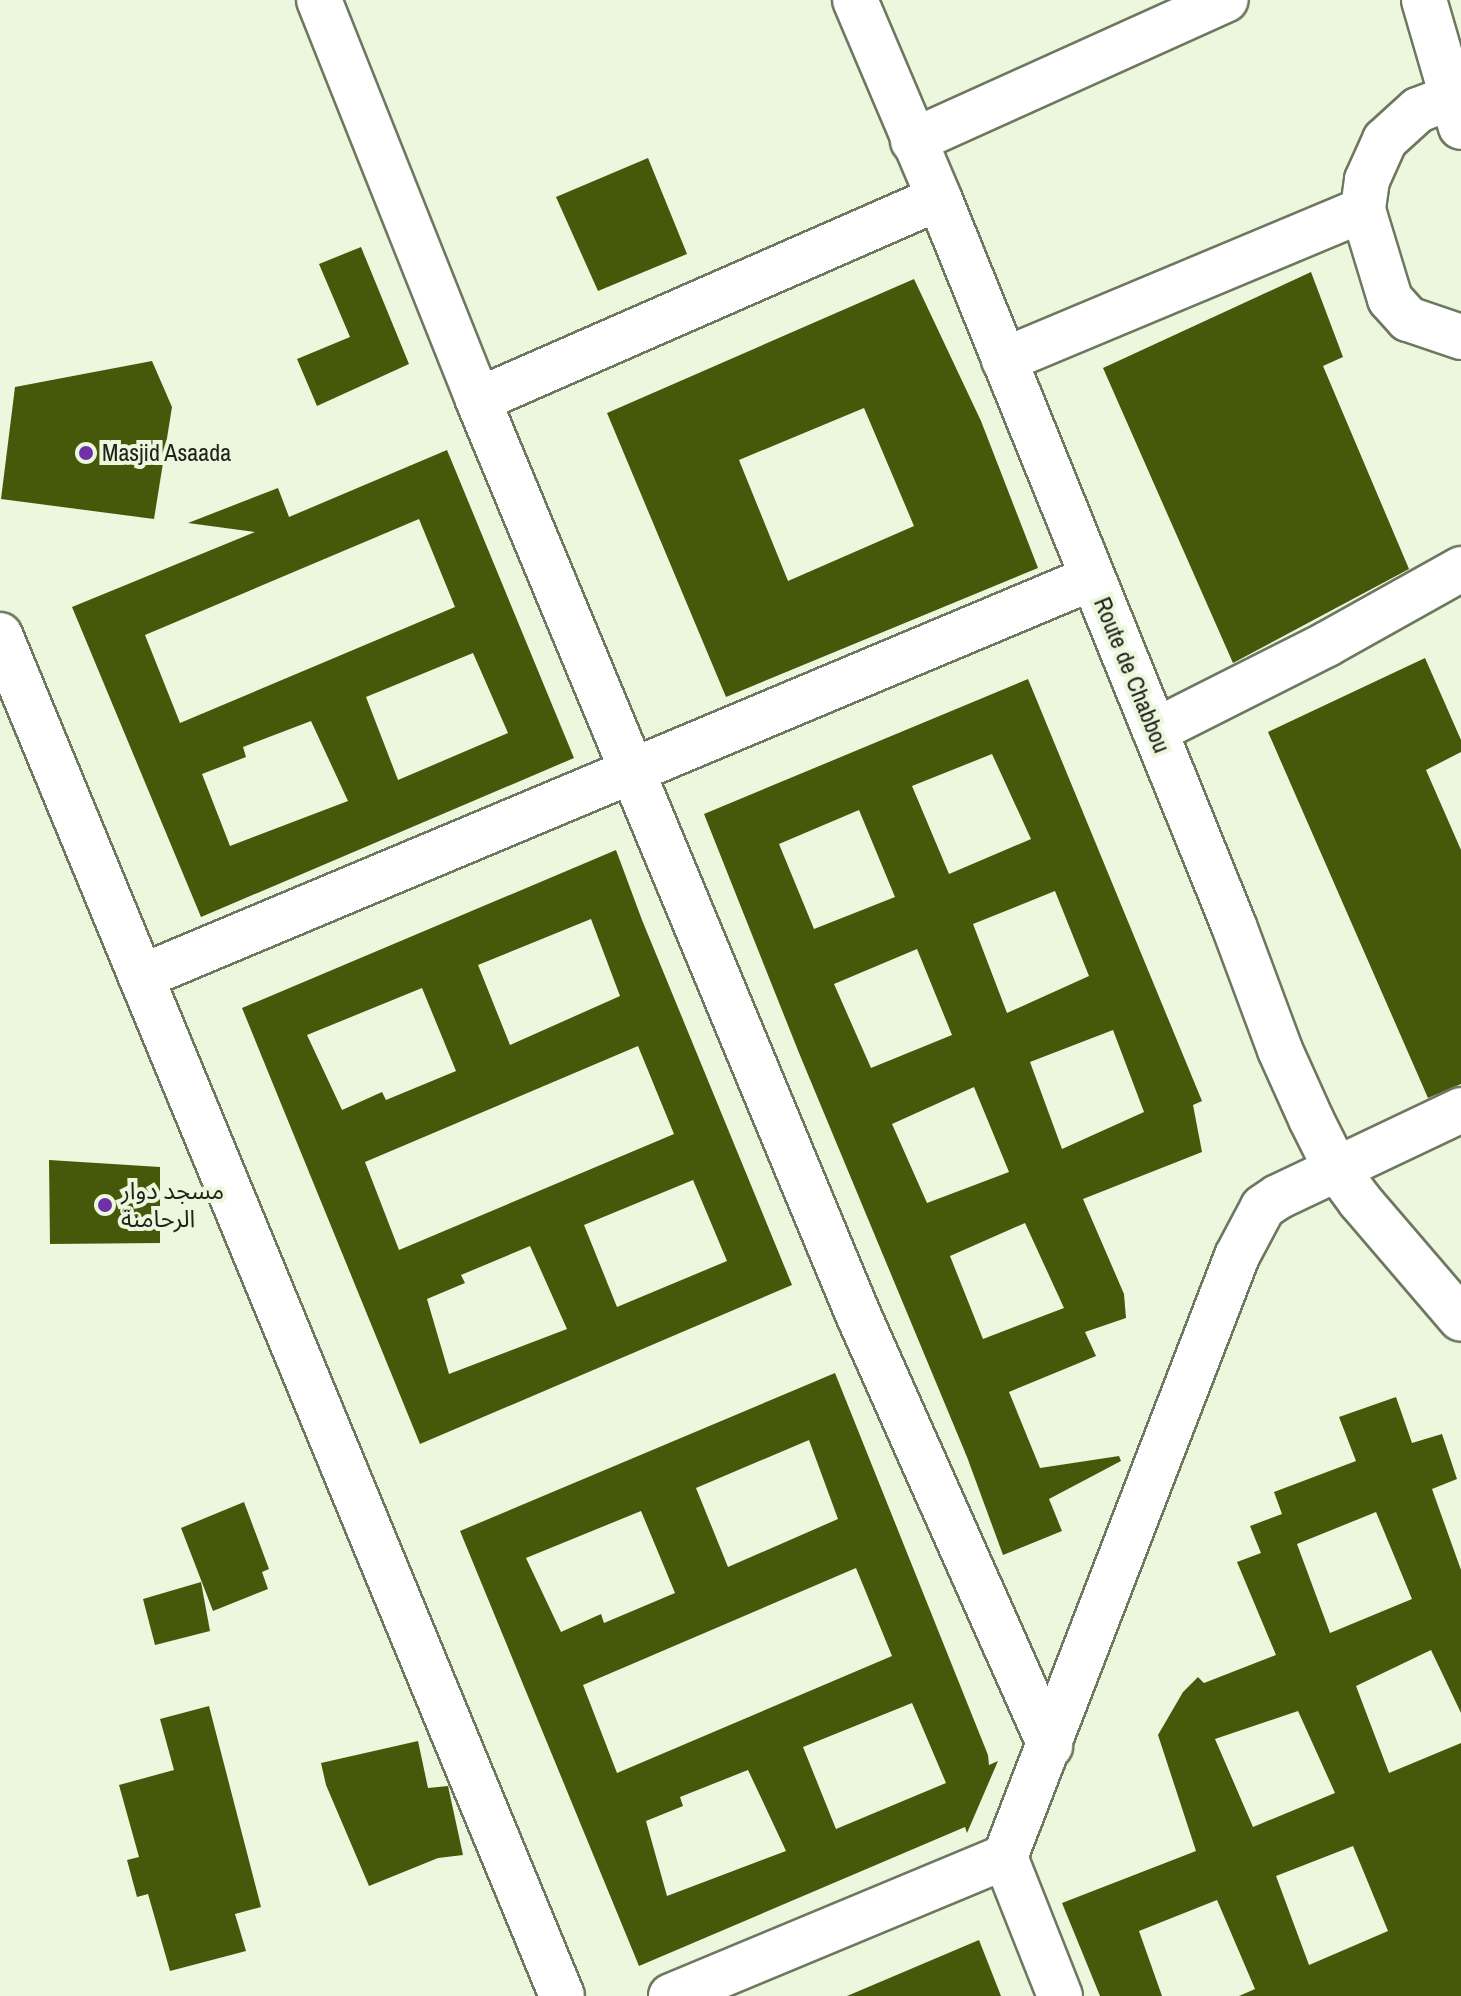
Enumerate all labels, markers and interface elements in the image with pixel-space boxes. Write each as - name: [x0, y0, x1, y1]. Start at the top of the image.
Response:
- place label: Masjid Asaada: [102, 439, 232, 467]
- marker: Masjid Asaada: [77, 444, 95, 462]
- street label: Route de Chabbou: [1088, 593, 1176, 757]
- place label: مسجد دوار الرحامنة: [121, 1177, 224, 1233]
- marker: مسجد دوار الرحامنة: [96, 1196, 114, 1214]

